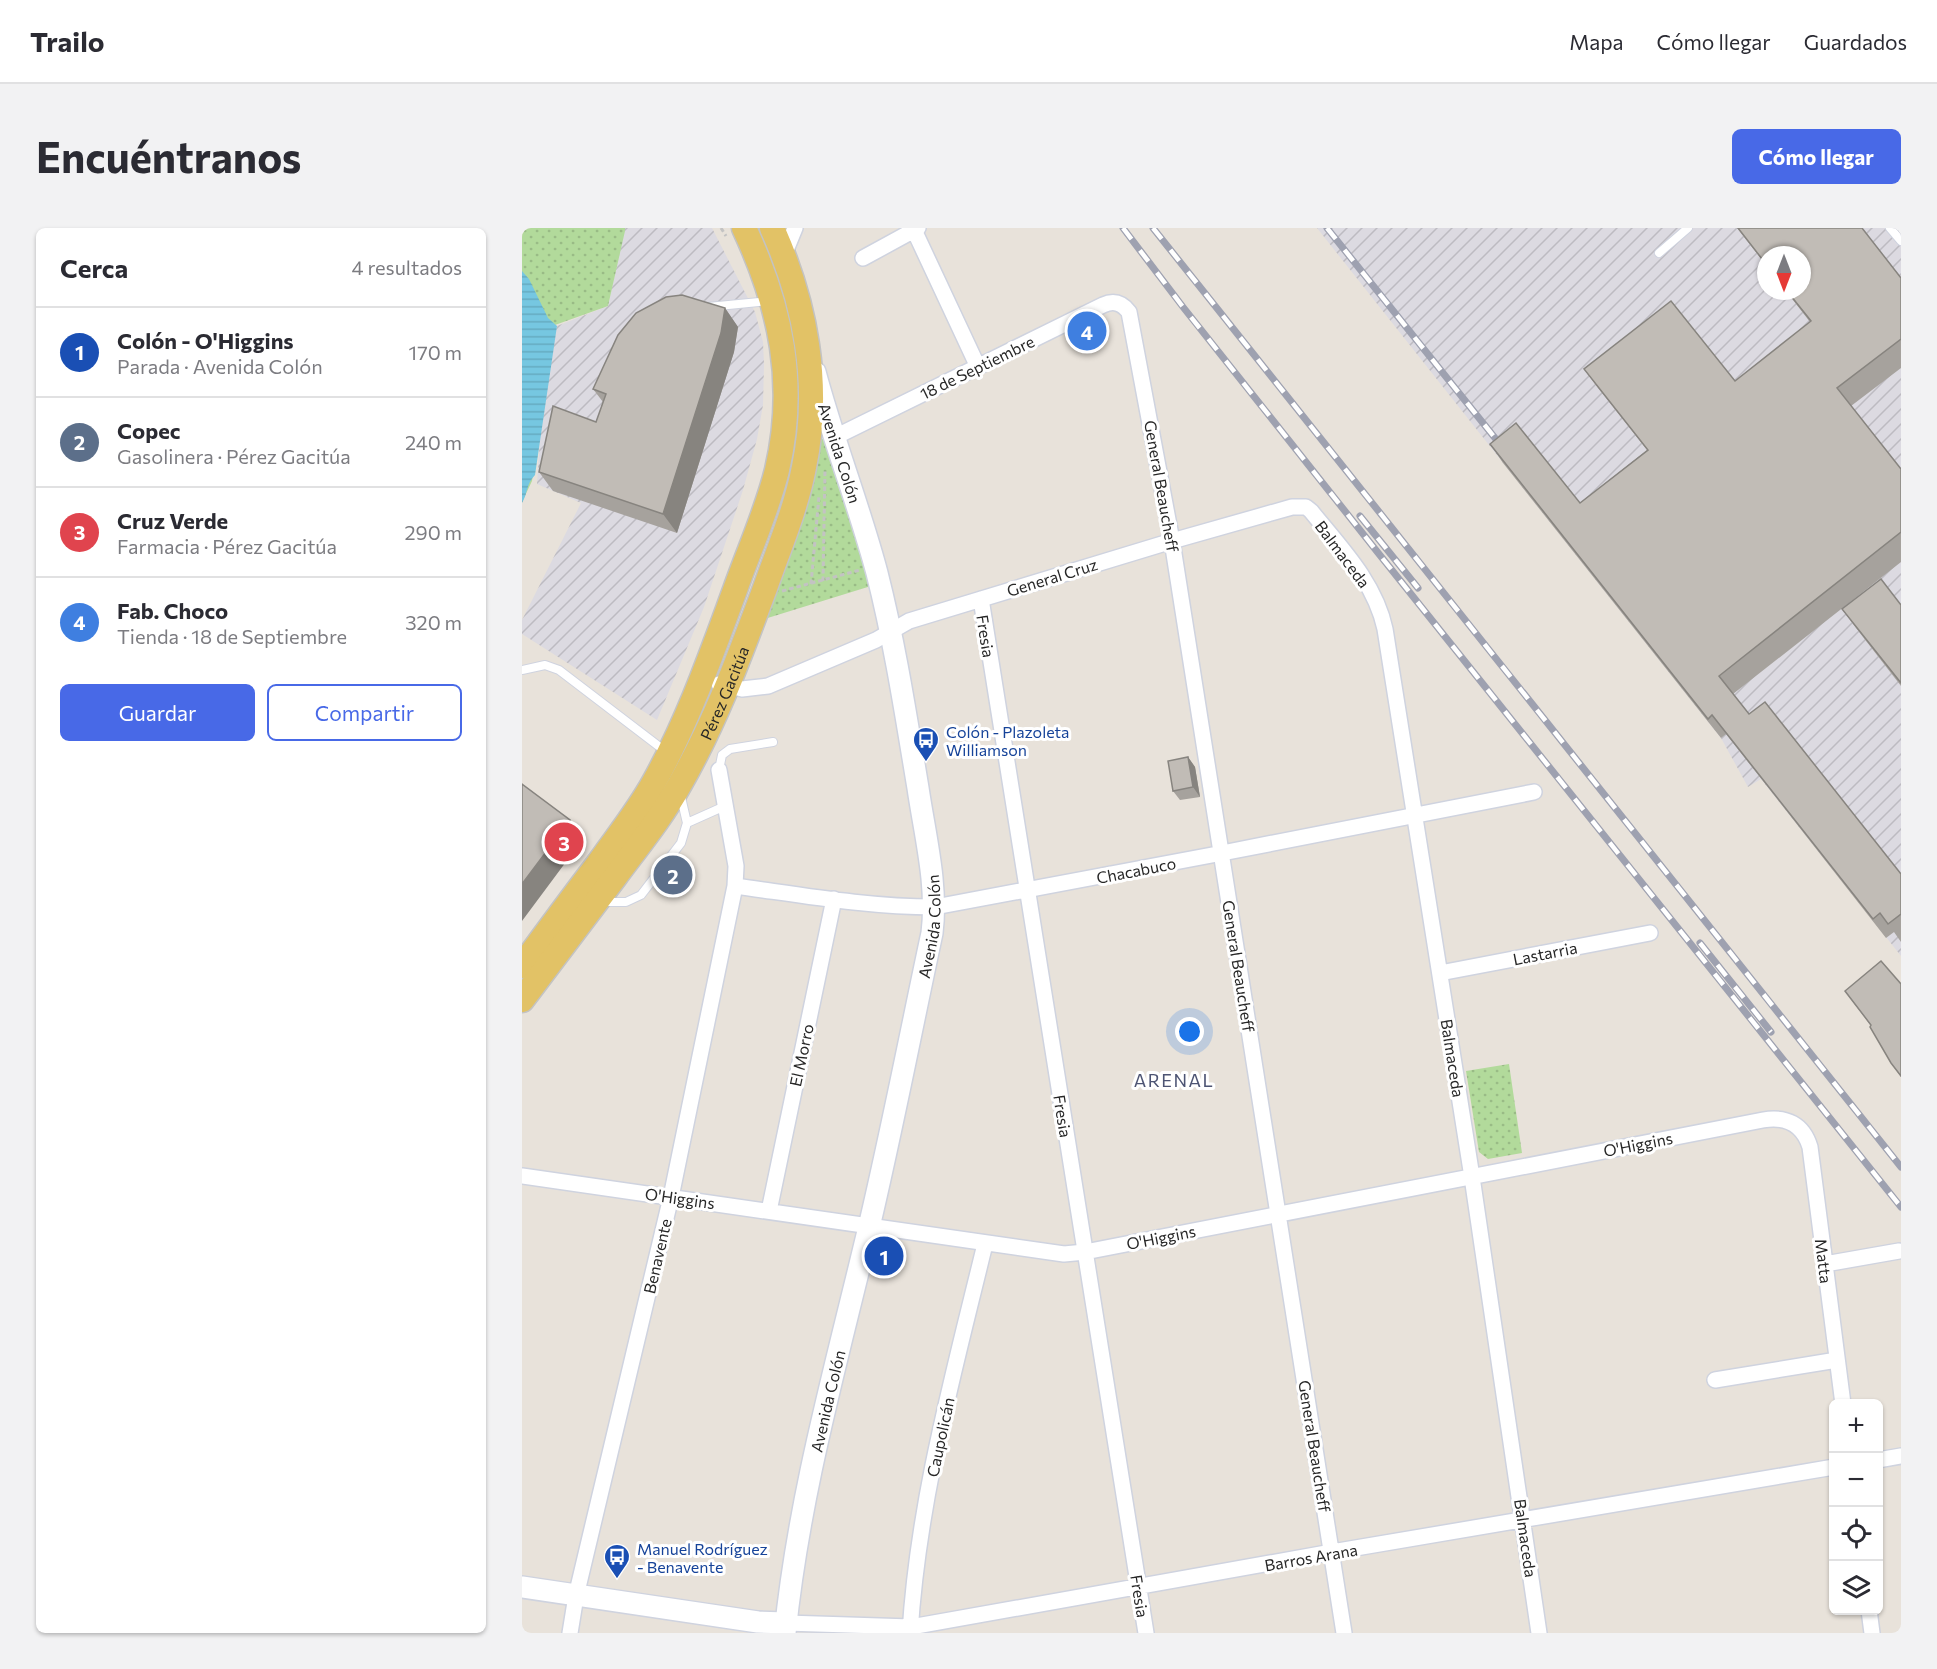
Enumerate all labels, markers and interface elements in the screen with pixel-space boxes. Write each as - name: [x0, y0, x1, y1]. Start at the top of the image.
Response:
- text: Trailo: [30, 24, 105, 58]
- text: Mapa: [1569, 29, 1624, 54]
- text: Cómo llegar: [1657, 29, 1771, 54]
- text: Guardados: [1804, 29, 1907, 54]
- button: Cómo llegar: [1732, 129, 1901, 184]
- text: Encuéntranos: [36, 130, 301, 182]
- north arrow: [1757, 246, 1811, 300]
- text: Cerca: [60, 252, 128, 283]
- text: 4 resultados: [352, 255, 462, 279]
- pin: 4: [1068, 308, 1106, 354]
- text: Colón - O'Higgins: [117, 327, 294, 354]
- street label: 18 de Septiembre: [917, 331, 1037, 403]
- text: 1: [75, 340, 84, 364]
- text: 170 m: [409, 340, 462, 364]
- text: Parada · Avenida Colón: [117, 354, 323, 378]
- street label: Avenida Colón: [815, 401, 865, 505]
- text: Copec: [117, 417, 180, 444]
- street label: General Beaucheff: [1141, 419, 1183, 554]
- text: 2: [74, 430, 85, 454]
- text: 240 m: [405, 430, 462, 454]
- text: Gasolinera · Pérez Gacitúa: [117, 444, 351, 468]
- text: Cruz Verde: [117, 507, 228, 534]
- street label: Balmaceda: [1312, 517, 1374, 591]
- text: 3: [74, 520, 85, 544]
- text: 290 m: [404, 520, 462, 544]
- text: Farmacia · Pérez Gacitúa: [117, 534, 337, 558]
- street label: General Cruz: [1004, 554, 1100, 600]
- text: Fab. Choco: [117, 597, 228, 624]
- text: 4: [73, 610, 86, 634]
- text: 320 m: [405, 610, 462, 634]
- street label: Fresia: [973, 613, 999, 659]
- text: Tienda · 18 de Septiembre: [117, 624, 347, 648]
- street label: Pérez Gacitúa: [695, 643, 752, 743]
- button: Guardar: [60, 684, 255, 741]
- button: Compartir: [267, 684, 462, 741]
- place label: Colón - Plazoleta Williamson: [946, 722, 1069, 759]
- bus stop icon: Colón - Plazoleta Williamson: [911, 725, 941, 763]
- pin: 3: [544, 820, 584, 864]
- pin: 2: [654, 852, 692, 898]
- street label: Chacabuco: [1095, 853, 1177, 887]
- street label: Avenida Colón: [913, 874, 943, 980]
- street label: General Beaucheff: [1219, 899, 1259, 1034]
- street label: Lastarria: [1511, 937, 1579, 969]
- your location: [1175, 1017, 1204, 1046]
- street label: Balmaceda: [1437, 1017, 1469, 1099]
- street label: El Morro: [785, 1022, 817, 1088]
- district label: ARENAL: [1134, 1069, 1214, 1091]
- street label: Fresia: [1050, 1093, 1076, 1139]
- street label: O'Higgins: [1602, 1128, 1674, 1160]
- street label: O'Higgins: [644, 1184, 716, 1212]
- street label: Benavente: [639, 1217, 675, 1295]
- street label: O'Higgins: [1125, 1221, 1197, 1253]
- pin: 1: [864, 1234, 904, 1278]
- street label: Matta: [1812, 1238, 1836, 1284]
- street label: Avenida Colón: [806, 1348, 848, 1454]
- street label: General Beaucheff: [1295, 1379, 1335, 1514]
- street label: Caupolicán: [922, 1395, 958, 1479]
- map controls: [1829, 1399, 1883, 1615]
- button: +: [1829, 1399, 1883, 1453]
- button: −: [1829, 1453, 1883, 1507]
- street label: Balmaceda: [1511, 1498, 1541, 1578]
- button: locate: [1829, 1507, 1883, 1561]
- place label: Manuel Rodríguez - Benavente: [637, 1539, 768, 1576]
- street label: Barros Arana: [1263, 1539, 1359, 1575]
- bus stop icon: Manuel Rodríguez - Benavente: [602, 1542, 632, 1580]
- button: layers: [1829, 1561, 1883, 1615]
- street label: Fresia: [1127, 1573, 1153, 1619]

